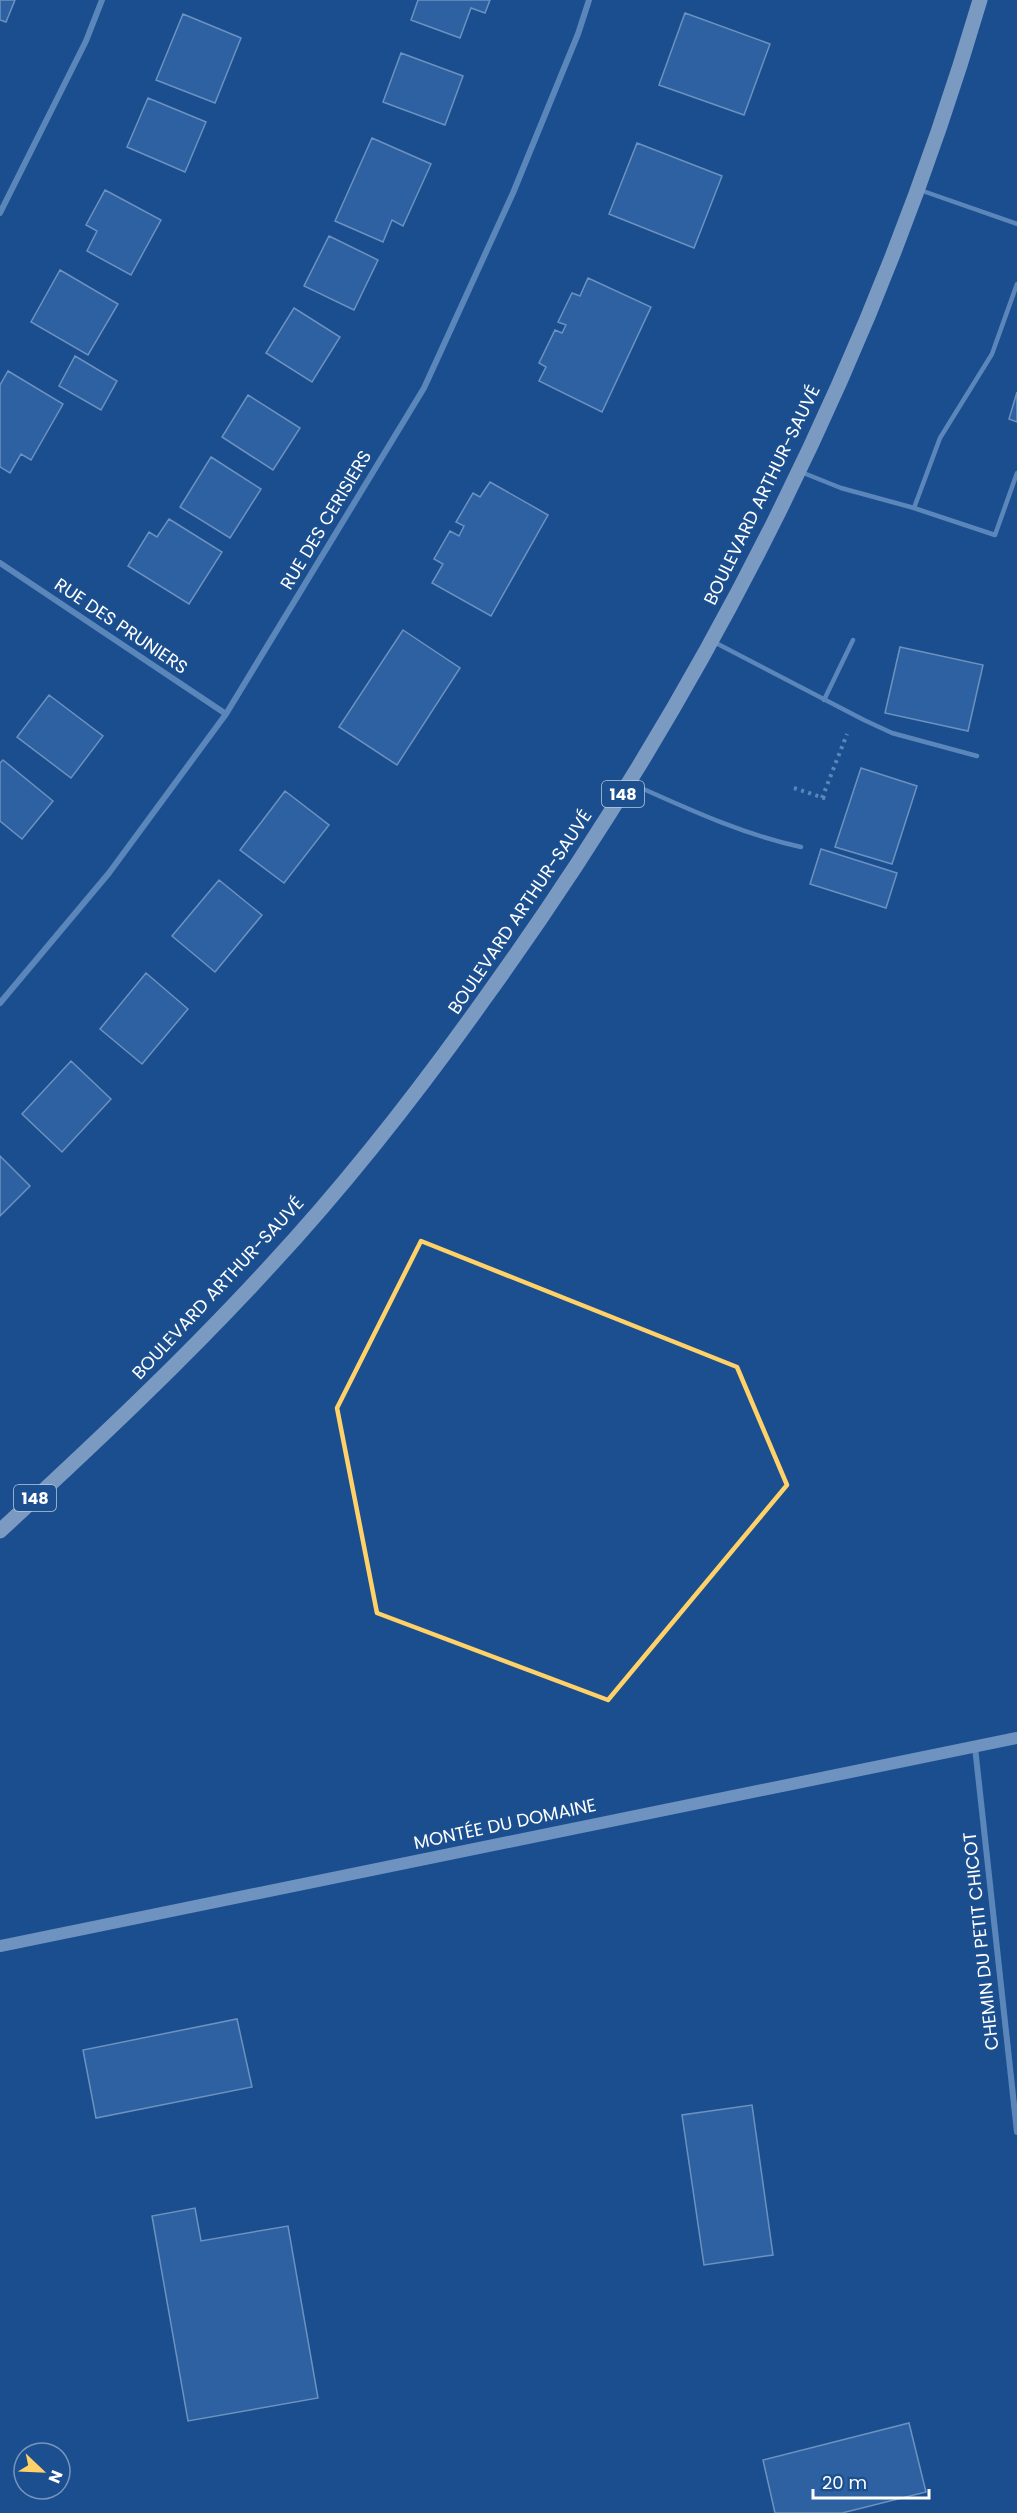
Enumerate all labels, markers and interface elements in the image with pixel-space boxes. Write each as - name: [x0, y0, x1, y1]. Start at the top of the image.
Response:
- street label: BOULEVARD ARTHUR-SAUVÉ: [697, 381, 826, 609]
- street label: RUE DES CERISIERS: [274, 445, 377, 594]
- street label: RUE DES PRUNIERS: [50, 572, 193, 680]
- road number: 148: [602, 781, 644, 807]
- street label: BOULEVARD ARTHUR-SAUVÉ: [442, 805, 598, 1019]
- street label: BOULEVARD ARTHUR-SAUVÉ: [126, 1191, 309, 1385]
- road number: 148: [14, 1485, 56, 1511]
- street label: MONTÉE DU DOMAINE: [411, 1792, 598, 1855]
- street label: CHEMIN DU PETIT CHICOT: [957, 1830, 1004, 2052]
- north arrow: [12, 2441, 72, 2501]
- scale bar: [813, 2462, 928, 2500]
- text: N: [42, 2467, 68, 2487]
- text: 20 m: [822, 2470, 867, 2495]

